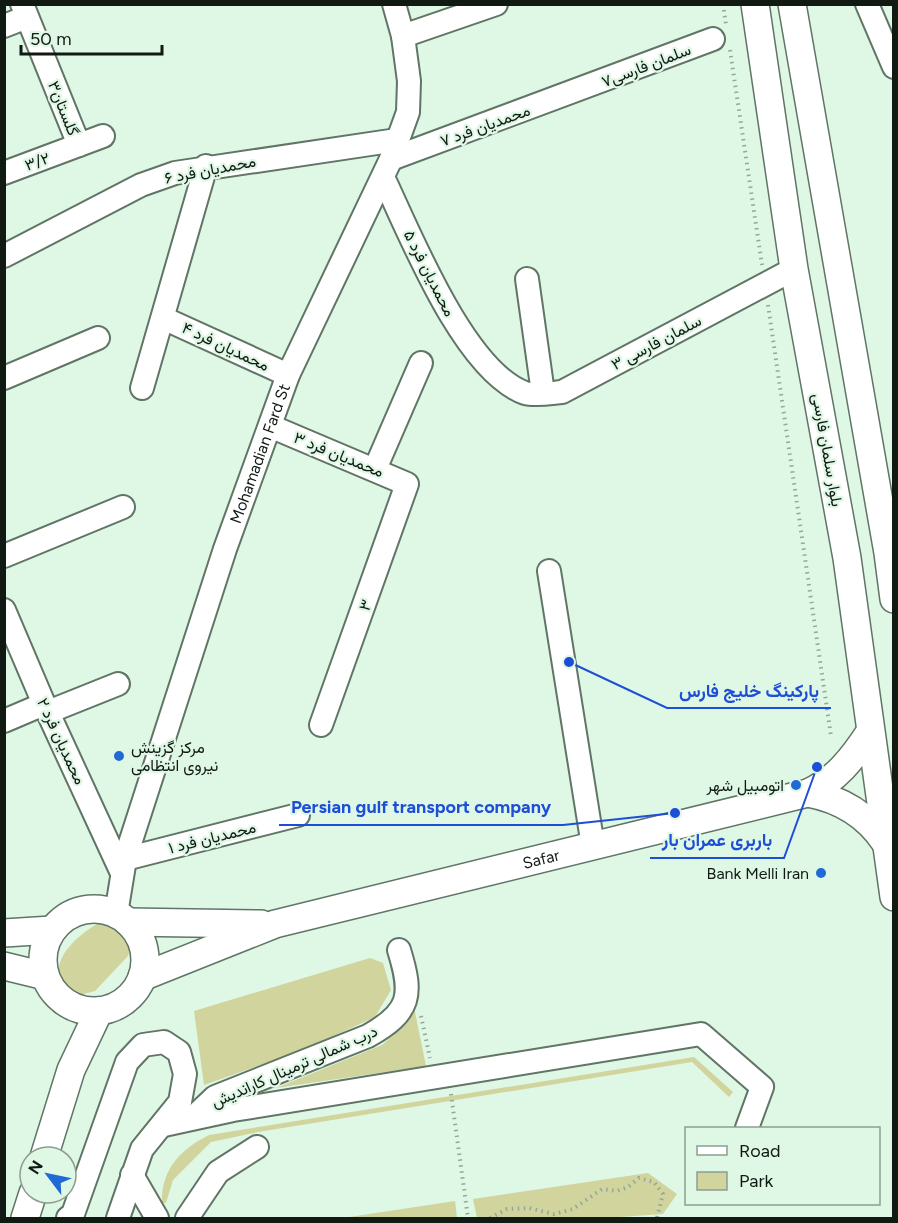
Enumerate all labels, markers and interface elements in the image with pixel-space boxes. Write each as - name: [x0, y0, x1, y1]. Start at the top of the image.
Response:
- scale bar: [21, 18, 162, 56]
- text: 50 m: [30, 28, 72, 50]
- street label: سلمان فارسی۷: [599, 40, 694, 92]
- street label: گلستان۳: [44, 78, 83, 138]
- street label: ۷ محمدیان فرد: [438, 100, 533, 151]
- street label: ۳/۲: [22, 148, 52, 175]
- street label: ۶ محمدیان فرد: [163, 151, 258, 189]
- street label: ۵ محمدیان فرد: [399, 227, 459, 320]
- street label: ۳ سلمان فارسی: [608, 311, 705, 375]
- street label: ۴ محمدیان فرد: [179, 318, 272, 376]
- street label: Mohamadian Fard St: [226, 381, 294, 526]
- street label: بلوار سلمان فارسی: [807, 392, 847, 508]
- street label: ۳ محمدیان فرد: [291, 428, 387, 482]
- street label: ۳: [355, 597, 376, 613]
- callout: پارکینگ خلیج فارس: [667, 672, 831, 708]
- text: پارکینگ خلیج فارس: [679, 680, 819, 703]
- street label: ۲ محمدیان فرد: [32, 695, 90, 788]
- place label: مرکز گزینش نیروی انتظامی: [131, 738, 218, 776]
- marker: مرکز گزینش نیروی انتظامی: [112, 749, 126, 763]
- place label: اتومبیل شهر: [705, 776, 784, 796]
- marker: اتومبیل شهر: [789, 778, 803, 792]
- callout: Persian gulf transport company: [279, 789, 563, 825]
- text: Persian gulf transport company: [291, 796, 552, 818]
- street label: ۱ محمدیان فرد: [166, 817, 258, 859]
- callout: باربری عمران بار: [650, 822, 784, 858]
- text: باربری عمران بار: [661, 829, 772, 851]
- street label: Safar: [521, 845, 562, 873]
- place label: Bank Melli Iran: [707, 864, 809, 883]
- marker: Bank Melli Iran: [814, 866, 828, 880]
- street label: درب شمالی ترمینال کاراندیش: [208, 1021, 381, 1113]
- legend: [685, 1127, 880, 1205]
- text: Road: [739, 1140, 780, 1162]
- north arrow: [18, 1145, 78, 1205]
- text: N: [24, 1157, 47, 1178]
- text: Park: [739, 1170, 774, 1192]

